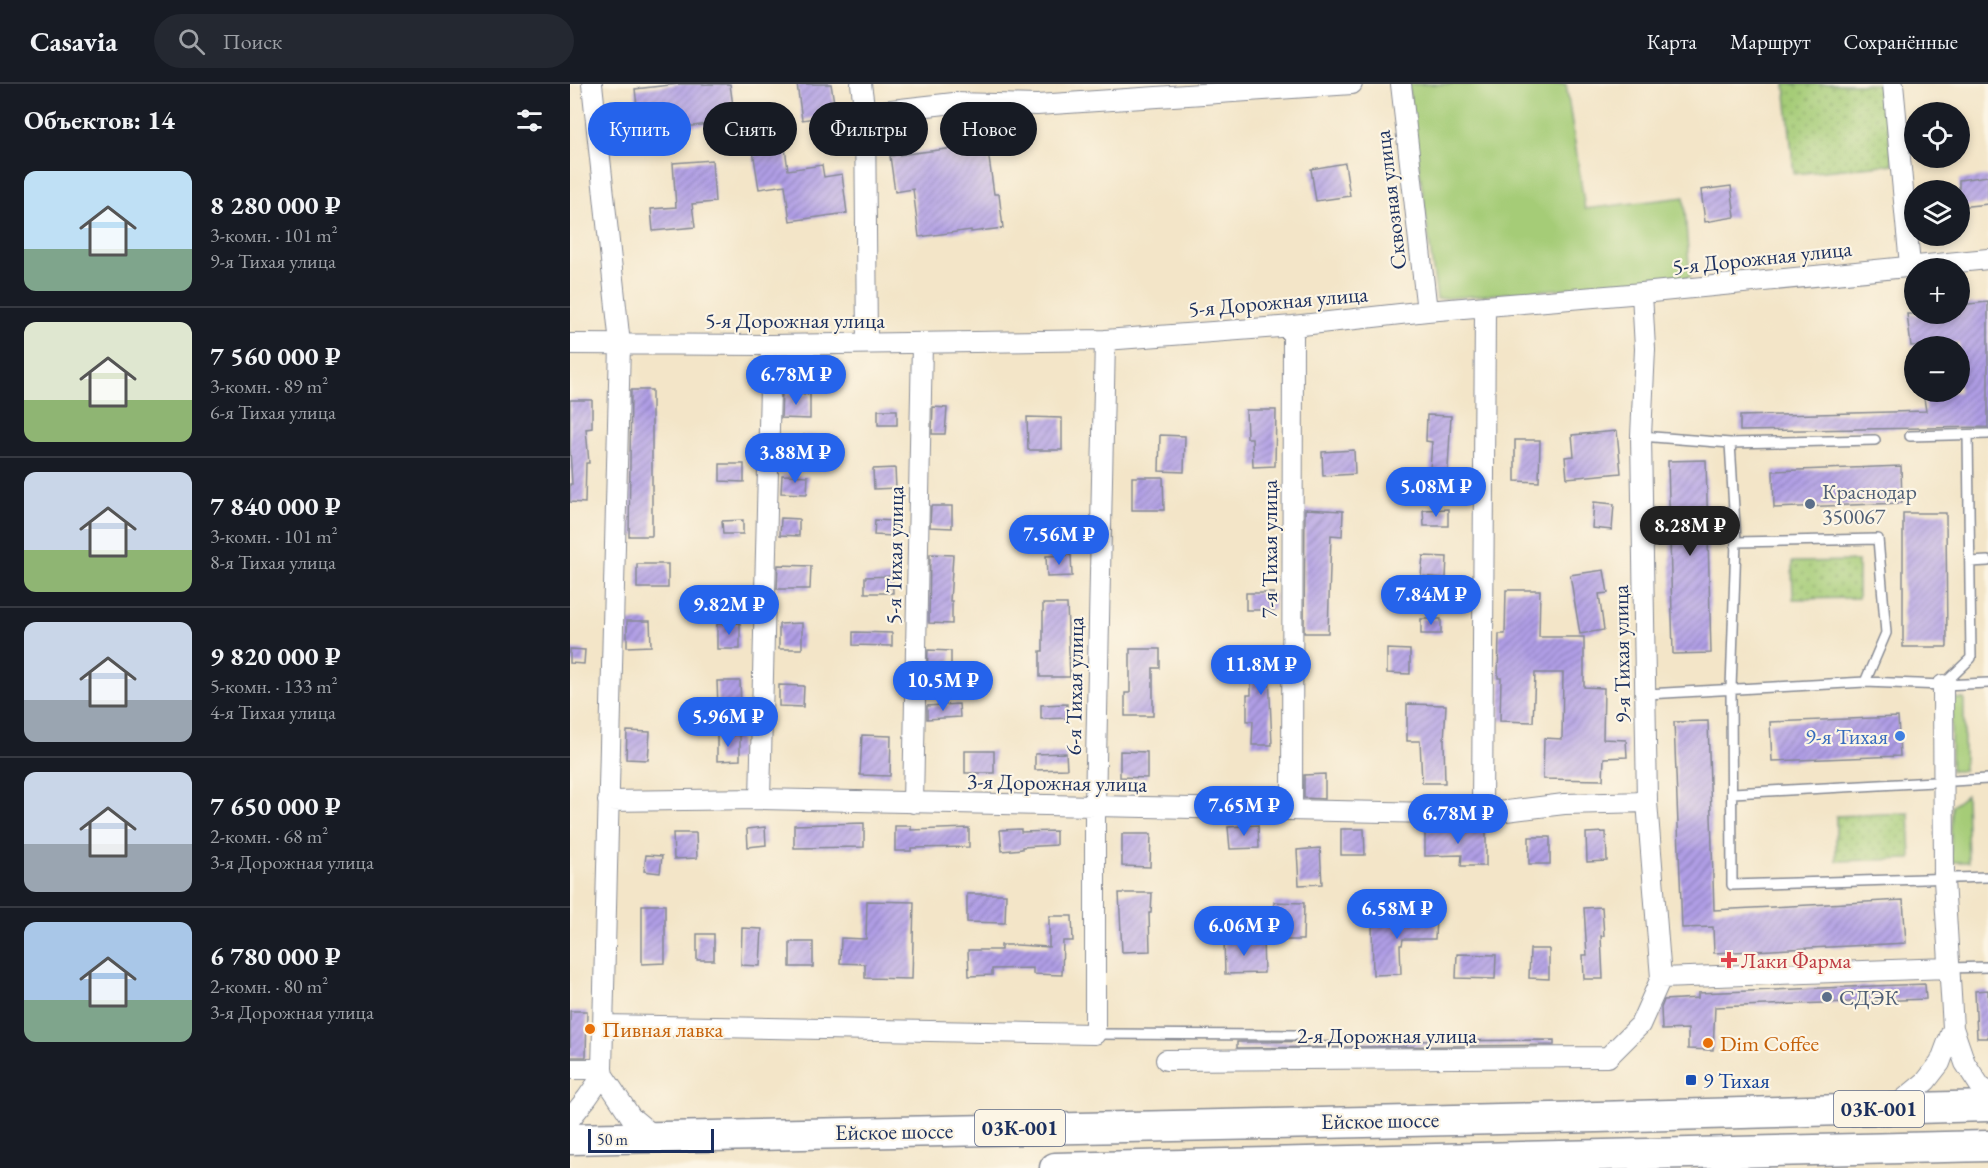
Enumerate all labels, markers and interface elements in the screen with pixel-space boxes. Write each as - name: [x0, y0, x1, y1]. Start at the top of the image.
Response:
- search box: [154, 14, 574, 68]
- text: Casavia: [30, 23, 118, 59]
- icon: search: [175, 25, 208, 58]
- text: Поиск: [223, 27, 282, 56]
- text: Карта: [1647, 28, 1697, 55]
- text: Маршрут: [1730, 28, 1811, 55]
- text: Сохранённые: [1844, 28, 1958, 55]
- chip: Купить: [588, 102, 691, 156]
- chip: Снять: [703, 102, 797, 156]
- chip: Фильтры: [809, 102, 928, 156]
- chip: Новое: [940, 102, 1037, 156]
- map controls: [1904, 102, 1970, 402]
- button: locate: [1904, 102, 1970, 168]
- text: Объектов: 14: [24, 103, 175, 137]
- icon: filters: [513, 104, 546, 137]
- street label: Сквозная улица: [1368, 128, 1413, 271]
- button: layers: [1904, 180, 1970, 246]
- text: 8 280 000 ₽: [210, 188, 341, 222]
- icon: home: [72, 195, 144, 267]
- text: 3-комн. · 101 m²: [210, 222, 338, 248]
- street label: 5-я Дорожная улица: [1671, 234, 1853, 281]
- text: 9-я Тихая улица: [210, 248, 336, 274]
- button: +: [1904, 258, 1970, 324]
- street label: 5-я Дорожная улица: [1187, 279, 1369, 324]
- street label: 5-я Дорожная улица: [705, 306, 885, 335]
- button: −: [1904, 336, 1970, 402]
- text: 7 560 000 ₽: [210, 339, 341, 373]
- icon: home: [72, 346, 144, 418]
- pin: 6.78M ₽: [741, 355, 851, 406]
- text: 6.78M ₽: [760, 361, 832, 387]
- text: 3-комн. · 89 m²: [210, 373, 328, 399]
- text: 6-я Тихая улица: [210, 399, 336, 425]
- pin: 3.88M ₽: [740, 433, 850, 484]
- text: 3.88M ₽: [759, 439, 831, 465]
- pin: 5.08M ₽: [1381, 467, 1491, 518]
- text: 5.08M ₽: [1400, 473, 1472, 499]
- place label: Краснодар 350067: [1822, 477, 1917, 531]
- street label: 7-я Тихая улица: [1255, 480, 1284, 618]
- street label: 5-я Тихая улица: [879, 485, 910, 625]
- text: 7 840 000 ₽: [210, 489, 341, 523]
- icon: home: [72, 496, 144, 568]
- marker: Краснодар 350067: [1803, 497, 1817, 511]
- pin: 8.28M ₽: [1635, 506, 1745, 557]
- text: 8.28M ₽: [1654, 512, 1726, 538]
- pin: 7.56M ₽: [1004, 515, 1114, 566]
- text: 7.56M ₽: [1023, 521, 1095, 547]
- text: 3-комн. · 101 m²: [210, 523, 338, 549]
- text: 8-я Тихая улица: [210, 549, 336, 575]
- pin: 7.84M ₽: [1376, 575, 1486, 626]
- text: 7.84M ₽: [1395, 581, 1467, 607]
- street label: 9-я Тихая улица: [1606, 584, 1637, 723]
- pin: 9.82M ₽: [674, 585, 784, 636]
- text: 9.82M ₽: [693, 591, 765, 617]
- street label: 6-я Тихая улица: [1059, 616, 1090, 756]
- text: 9 820 000 ₽: [210, 639, 341, 673]
- pin: 11.8M ₽: [1206, 645, 1316, 696]
- icon: home: [72, 646, 144, 718]
- text: 11.8M ₽: [1225, 651, 1297, 677]
- pin: 10.5M ₽: [888, 661, 998, 712]
- text: 10.5M ₽: [907, 667, 979, 693]
- text: 5-комн. · 133 m²: [210, 673, 338, 699]
- pin: 5.96M ₽: [673, 697, 783, 748]
- text: 4-я Тихая улица: [210, 699, 336, 725]
- text: 5.96M ₽: [692, 703, 764, 729]
- place label: 9-я Тихая: [1805, 722, 1888, 751]
- marker: 9-я Тихая: [1893, 729, 1907, 743]
- street label: 3-я Дорожная улица: [967, 766, 1148, 799]
- pin: 7.65M ₽: [1189, 786, 1299, 837]
- text: 7 650 000 ₽: [210, 789, 341, 823]
- text: 7.65M ₽: [1208, 792, 1280, 818]
- pin: 6.78M ₽: [1403, 794, 1513, 845]
- icon: home: [72, 796, 144, 868]
- text: 6.78M ₽: [1422, 800, 1494, 826]
- text: 2-комн. · 68 m²: [210, 823, 328, 849]
- text: 3-я Дорожная улица: [210, 849, 374, 875]
- pin: 6.58M ₽: [1342, 889, 1452, 940]
- text: 6.58M ₽: [1361, 895, 1433, 921]
- pin: 6.06M ₽: [1189, 906, 1299, 957]
- text: 6.06M ₽: [1208, 912, 1280, 938]
- text: 6 780 000 ₽: [210, 939, 341, 973]
- icon: home: [72, 946, 144, 1018]
- place label: Лаки Фарма: [1741, 946, 1851, 975]
- marker: Лаки Фарма: [1722, 953, 1736, 967]
- text: 2-комн. · 80 m²: [210, 973, 328, 999]
- place label: СДЭК: [1839, 983, 1899, 1012]
- marker: СДЭК: [1820, 990, 1834, 1004]
- text: 3-я Дорожная улица: [210, 999, 374, 1025]
- place label: Пивная лавка: [602, 1015, 724, 1044]
- street label: 2-я Дорожная улица: [1297, 1021, 1477, 1050]
- marker: Пивная лавка: [583, 1022, 597, 1036]
- place label: Dim Coffee: [1720, 1029, 1819, 1058]
- marker: Dim Coffee: [1701, 1036, 1715, 1050]
- place label: 9 Тихая: [1703, 1066, 1770, 1095]
- marker: 9 Тихая: [1684, 1073, 1698, 1087]
- road number: 03К-001: [1834, 1091, 1924, 1127]
- street label: Ейское шоссе: [1321, 1105, 1440, 1136]
- road number: 03К-001: [975, 1110, 1065, 1146]
- street label: Ейское шоссе: [835, 1116, 954, 1147]
- scale bar: [588, 1126, 714, 1154]
- text: 50 m: [597, 1129, 628, 1150]

